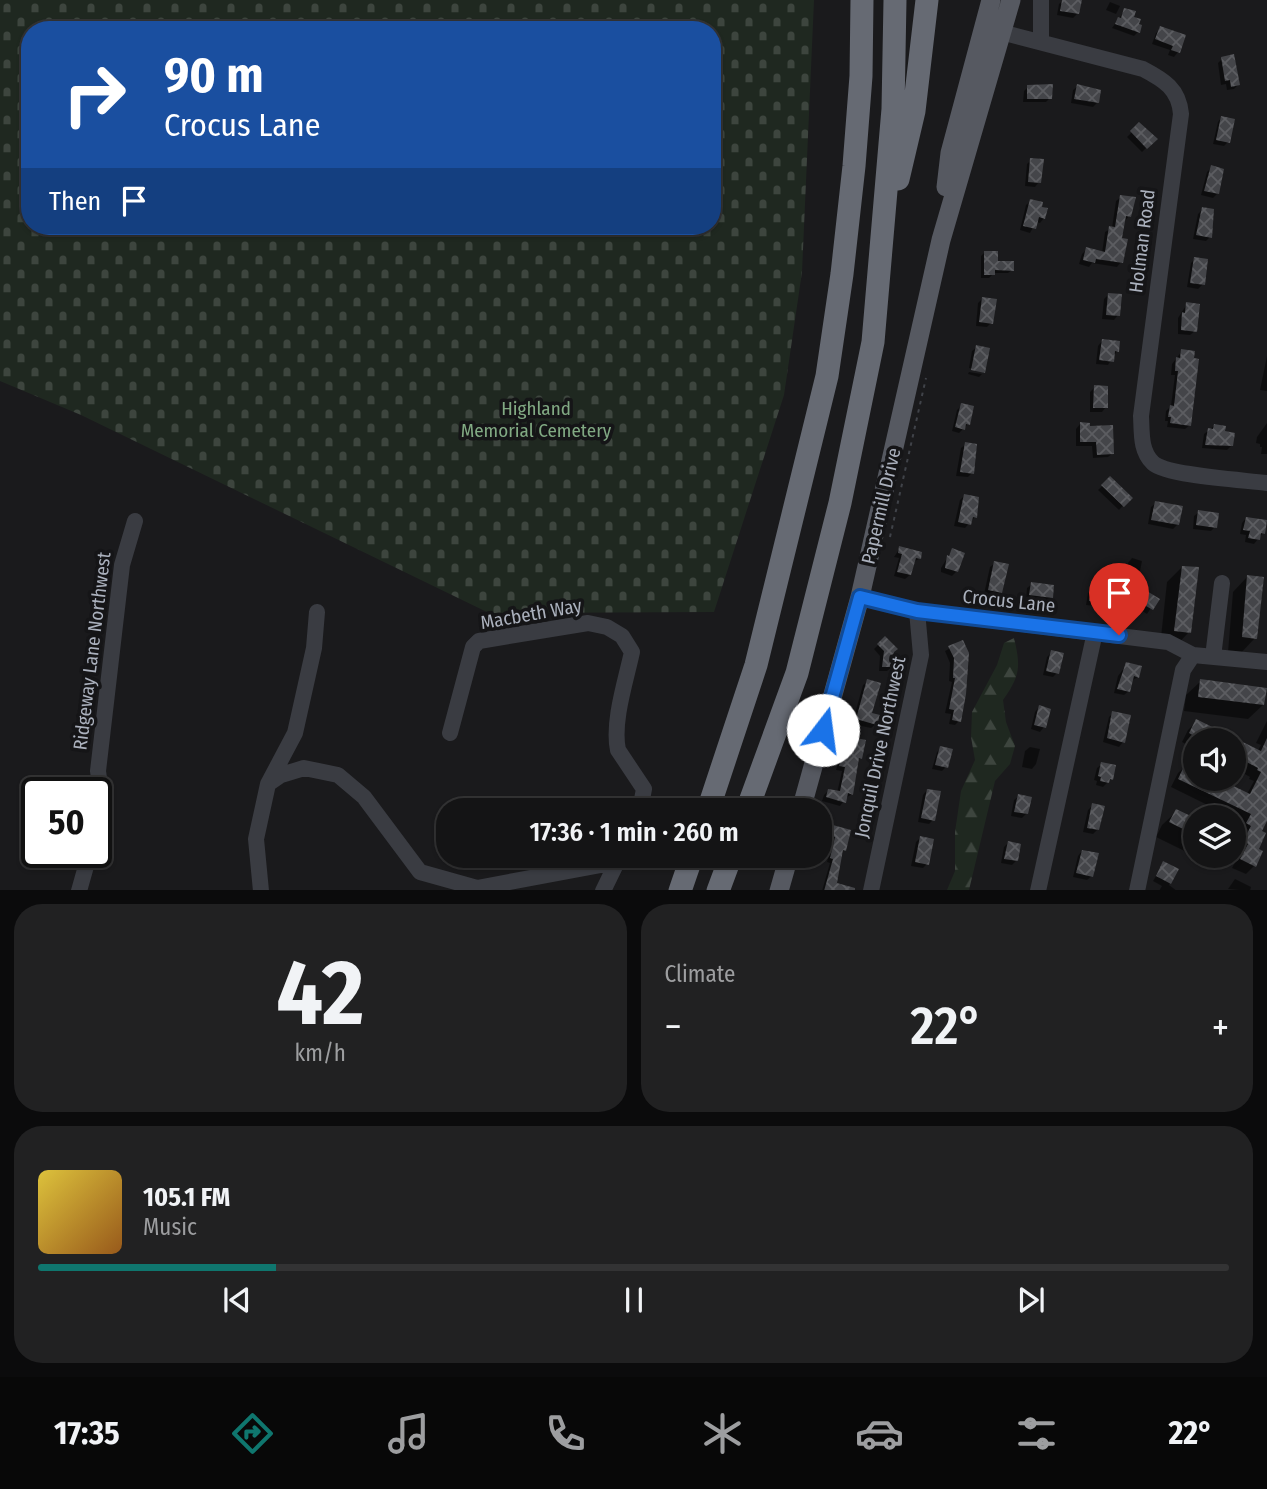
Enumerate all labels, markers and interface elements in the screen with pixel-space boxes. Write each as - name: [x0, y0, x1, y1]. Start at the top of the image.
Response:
- text: 90 m: [164, 46, 264, 105]
- icon: right: [49, 49, 140, 140]
- text: Crocus Lane: [164, 106, 321, 144]
- icon: arrive: [115, 182, 153, 220]
- text: Then: [49, 186, 101, 217]
- street label: Holman Road: [1124, 188, 1160, 294]
- park label: Highland Memorial Cemetery: [461, 397, 612, 442]
- street label: Papermill Drive: [856, 446, 906, 566]
- street label: Ridgeway Lane Northwest: [68, 550, 116, 751]
- pin: [1089, 563, 1149, 635]
- icon: arrive: [1100, 574, 1138, 612]
- street label: Crocus Lane: [962, 585, 1056, 617]
- street label: Macbeth Way: [479, 594, 584, 634]
- street label: Jonquil Drive Northwest: [850, 653, 911, 840]
- position arrow: [786, 693, 860, 767]
- map controls: [1183, 728, 1246, 868]
- button: sound: [1183, 728, 1246, 791]
- speed limit sign: 50: [21, 777, 112, 868]
- button: layers: [1183, 805, 1246, 868]
- text: 17:36 · 1 min · 260 m: [529, 817, 739, 848]
- text: 42: [276, 939, 364, 1048]
- text: Climate: [665, 960, 735, 988]
- text: 22°: [911, 995, 983, 1058]
- text: −: [665, 1004, 682, 1050]
- text: +: [1212, 1004, 1229, 1050]
- text: km/h: [295, 1039, 346, 1067]
- text: 105.1 FM: [143, 1182, 230, 1213]
- text: Music: [143, 1213, 197, 1241]
- icon: previous: [218, 1281, 256, 1319]
- icon: pause: [615, 1281, 653, 1319]
- icon: next: [1012, 1281, 1050, 1319]
- icon: directions: [228, 1409, 277, 1458]
- icon: music: [384, 1409, 433, 1458]
- icon: phone: [541, 1409, 590, 1458]
- icon: climate: [698, 1409, 747, 1458]
- icon: car: [855, 1409, 904, 1458]
- icon: filters: [1012, 1409, 1061, 1458]
- text: 17:35: [54, 1414, 120, 1452]
- text: 22°: [1168, 1414, 1213, 1452]

